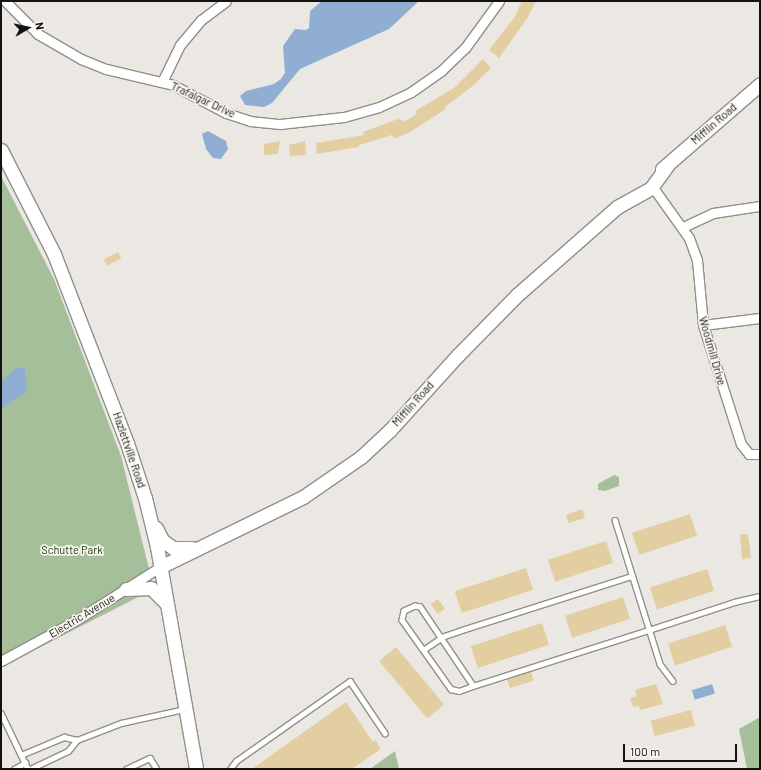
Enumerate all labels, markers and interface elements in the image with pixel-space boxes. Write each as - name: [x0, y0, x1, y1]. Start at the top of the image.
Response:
- north arrow: [8, 8, 48, 48]
- text: N: [33, 21, 47, 31]
- street label: Trafalgar Drive: [169, 79, 237, 121]
- street label: Mifflin Road: [689, 101, 739, 147]
- street label: Woodmill Drive: [696, 315, 728, 387]
- street label: Mifflin Road: [389, 379, 437, 429]
- street label: Hazlettville Road: [110, 410, 148, 490]
- park label: Schutte Park: [41, 543, 103, 557]
- street label: Electric Avenue: [47, 591, 117, 641]
- scale bar: [625, 736, 739, 762]
- text: 100 m: [630, 744, 660, 758]

